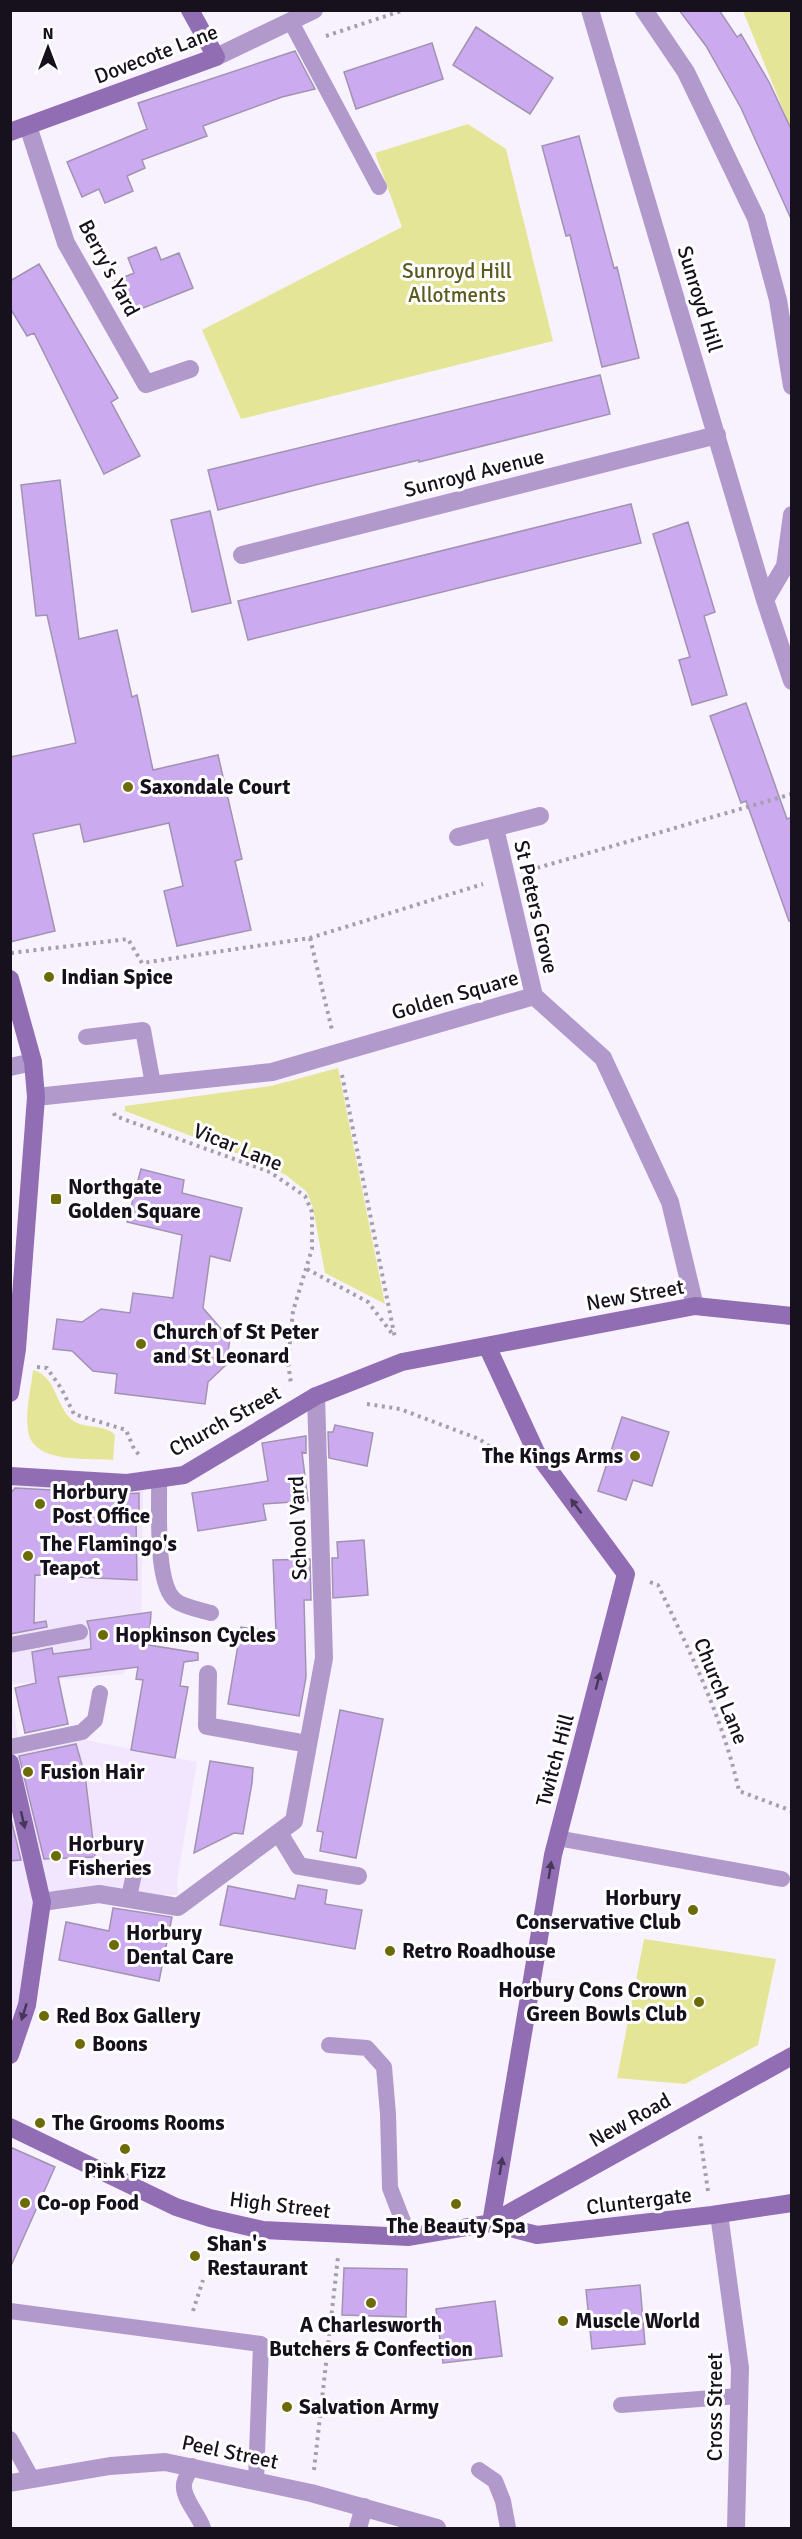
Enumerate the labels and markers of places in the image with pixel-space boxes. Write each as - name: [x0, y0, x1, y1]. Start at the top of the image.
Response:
- place label: Saxondale Court: [140, 774, 291, 800]
- marker: Saxondale Court: [121, 780, 135, 794]
- place label: Indian Spice: [61, 964, 173, 990]
- marker: Indian Spice: [42, 970, 56, 984]
- place label: Northgate Golden Square: [68, 1174, 201, 1224]
- marker: Northgate Golden Square: [49, 1192, 63, 1206]
- place label: Church of St Peter and St Leonard: [153, 1319, 320, 1369]
- marker: Church of St Peter and St Leonard: [134, 1337, 148, 1351]
- place label: The Kings Arms: [482, 1443, 623, 1469]
- marker: The Kings Arms: [628, 1449, 642, 1463]
- place label: Horbury Post Office: [52, 1479, 150, 1529]
- marker: Horbury Post Office: [33, 1497, 47, 1511]
- place label: The Flamingo's Teapot: [40, 1531, 177, 1581]
- marker: The Flamingo's Teapot: [21, 1549, 35, 1563]
- place label: Hopkinson Cycles: [115, 1622, 276, 1648]
- marker: Hopkinson Cycles: [96, 1628, 110, 1642]
- place label: Fusion Hair: [40, 1759, 145, 1785]
- marker: Fusion Hair: [21, 1765, 35, 1779]
- place label: Horbury Fisheries: [68, 1831, 151, 1881]
- marker: Horbury Fisheries: [49, 1849, 63, 1863]
- place label: Horbury Conservative Club: [516, 1885, 682, 1935]
- marker: Horbury Conservative Club: [686, 1903, 700, 1917]
- place label: Horbury Dental Care: [126, 1920, 234, 1970]
- marker: Horbury Dental Care: [107, 1938, 121, 1952]
- place label: Retro Roadhouse: [402, 1938, 556, 1964]
- marker: Retro Roadhouse: [383, 1944, 397, 1958]
- place label: Horbury Cons Crown Green Bowls Club: [498, 1977, 687, 2027]
- marker: Horbury Cons Crown Green Bowls Club: [692, 1995, 706, 2009]
- place label: Red Box Gallery: [56, 2003, 201, 2029]
- marker: Red Box Gallery: [37, 2009, 51, 2023]
- place label: Boons: [92, 2031, 148, 2057]
- marker: Boons: [73, 2037, 87, 2051]
- place label: The Grooms Rooms: [52, 2110, 225, 2136]
- marker: The Grooms Rooms: [33, 2116, 47, 2130]
- marker: Pink Fizz: [118, 2142, 132, 2156]
- place label: Pink Fizz: [84, 2158, 166, 2184]
- place label: Co-op Food: [37, 2190, 139, 2216]
- marker: Co-op Food: [18, 2196, 32, 2210]
- marker: The Beauty Spa: [449, 2197, 463, 2211]
- place label: The Beauty Spa: [386, 2213, 526, 2239]
- place label: Shan's Restaurant: [207, 2231, 308, 2281]
- marker: Shan's Restaurant: [188, 2249, 202, 2263]
- marker: A Charlesworth Butchers & Confection: [364, 2296, 378, 2310]
- place label: Muscle World: [575, 2308, 700, 2334]
- place label: A Charlesworth Butchers & Confection: [269, 2312, 473, 2362]
- marker: Muscle World: [556, 2314, 570, 2328]
- place label: Salvation Army: [299, 2394, 439, 2420]
- marker: Salvation Army: [280, 2400, 294, 2414]

